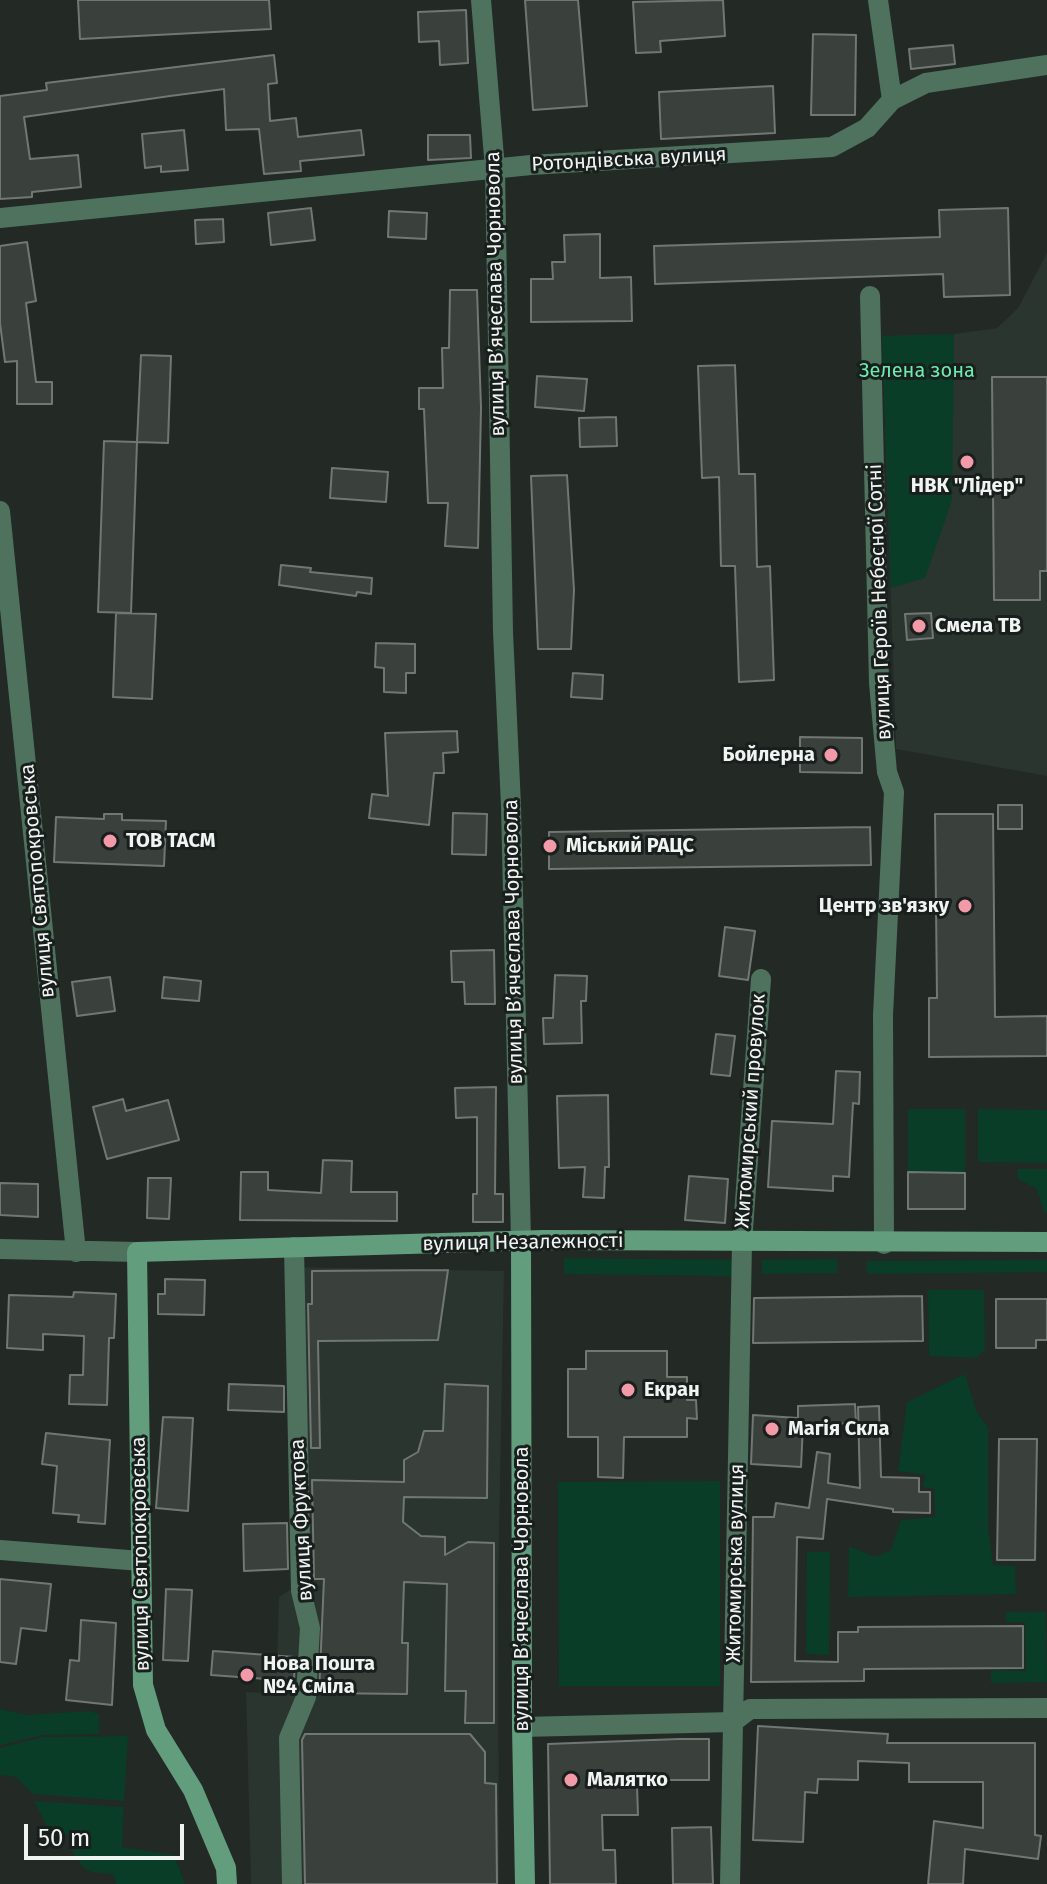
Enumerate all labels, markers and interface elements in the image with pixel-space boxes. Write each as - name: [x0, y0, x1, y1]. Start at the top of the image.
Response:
- street label: Ротондівська вулиця: [531, 143, 727, 177]
- street label: вулиця Вʼячеслава Чорновола: [482, 151, 510, 437]
- park label: Зелена зона: [859, 359, 975, 383]
- marker: НВК "Лідер": [958, 453, 976, 471]
- street label: вулиця Героїв Небесної Сотні: [863, 463, 897, 741]
- place label: НВК "Лідер": [911, 474, 1023, 498]
- place label: Смела ТВ: [935, 614, 1021, 638]
- marker: Смела ТВ: [910, 617, 928, 635]
- place label: Бойлерна: [723, 743, 815, 767]
- marker: Бойлерна: [822, 746, 840, 764]
- street label: вулиця Святопокровська: [16, 763, 60, 999]
- street label: вулиця Вʼячеслава Чорновола: [500, 799, 528, 1085]
- place label: ТОВ ТАСМ: [126, 829, 216, 853]
- marker: ТОВ ТАСМ: [101, 832, 119, 850]
- place label: Міський РАЦС: [566, 834, 694, 858]
- marker: Міський РАЦС: [541, 837, 559, 855]
- place label: Центр зв'язку: [819, 894, 949, 918]
- marker: Центр зв'язку: [956, 897, 974, 915]
- street label: Житомирський провулок: [731, 993, 771, 1229]
- street label: вулиця Незалежності: [422, 1229, 624, 1257]
- place label: Екран: [644, 1378, 700, 1402]
- marker: Екран: [619, 1381, 637, 1399]
- place label: Магія Скла: [788, 1417, 889, 1441]
- marker: Магія Скла: [763, 1420, 781, 1438]
- street label: вулиця Святопокровська: [127, 1436, 155, 1672]
- street label: вулиця Фруктова: [286, 1438, 318, 1602]
- street label: вулиця Вʼячеслава Чорновола: [510, 1446, 534, 1732]
- street label: Житомирська вулиця: [722, 1463, 750, 1663]
- place label: Нова Пошта №4 Сміла: [263, 1652, 375, 1699]
- marker: Нова Пошта №4 Сміла: [238, 1666, 256, 1684]
- place label: Малятко: [587, 1768, 668, 1792]
- marker: Малятко: [562, 1771, 580, 1789]
- scale bar: [28, 1808, 188, 1858]
- text: 50 m: [38, 1824, 90, 1852]

